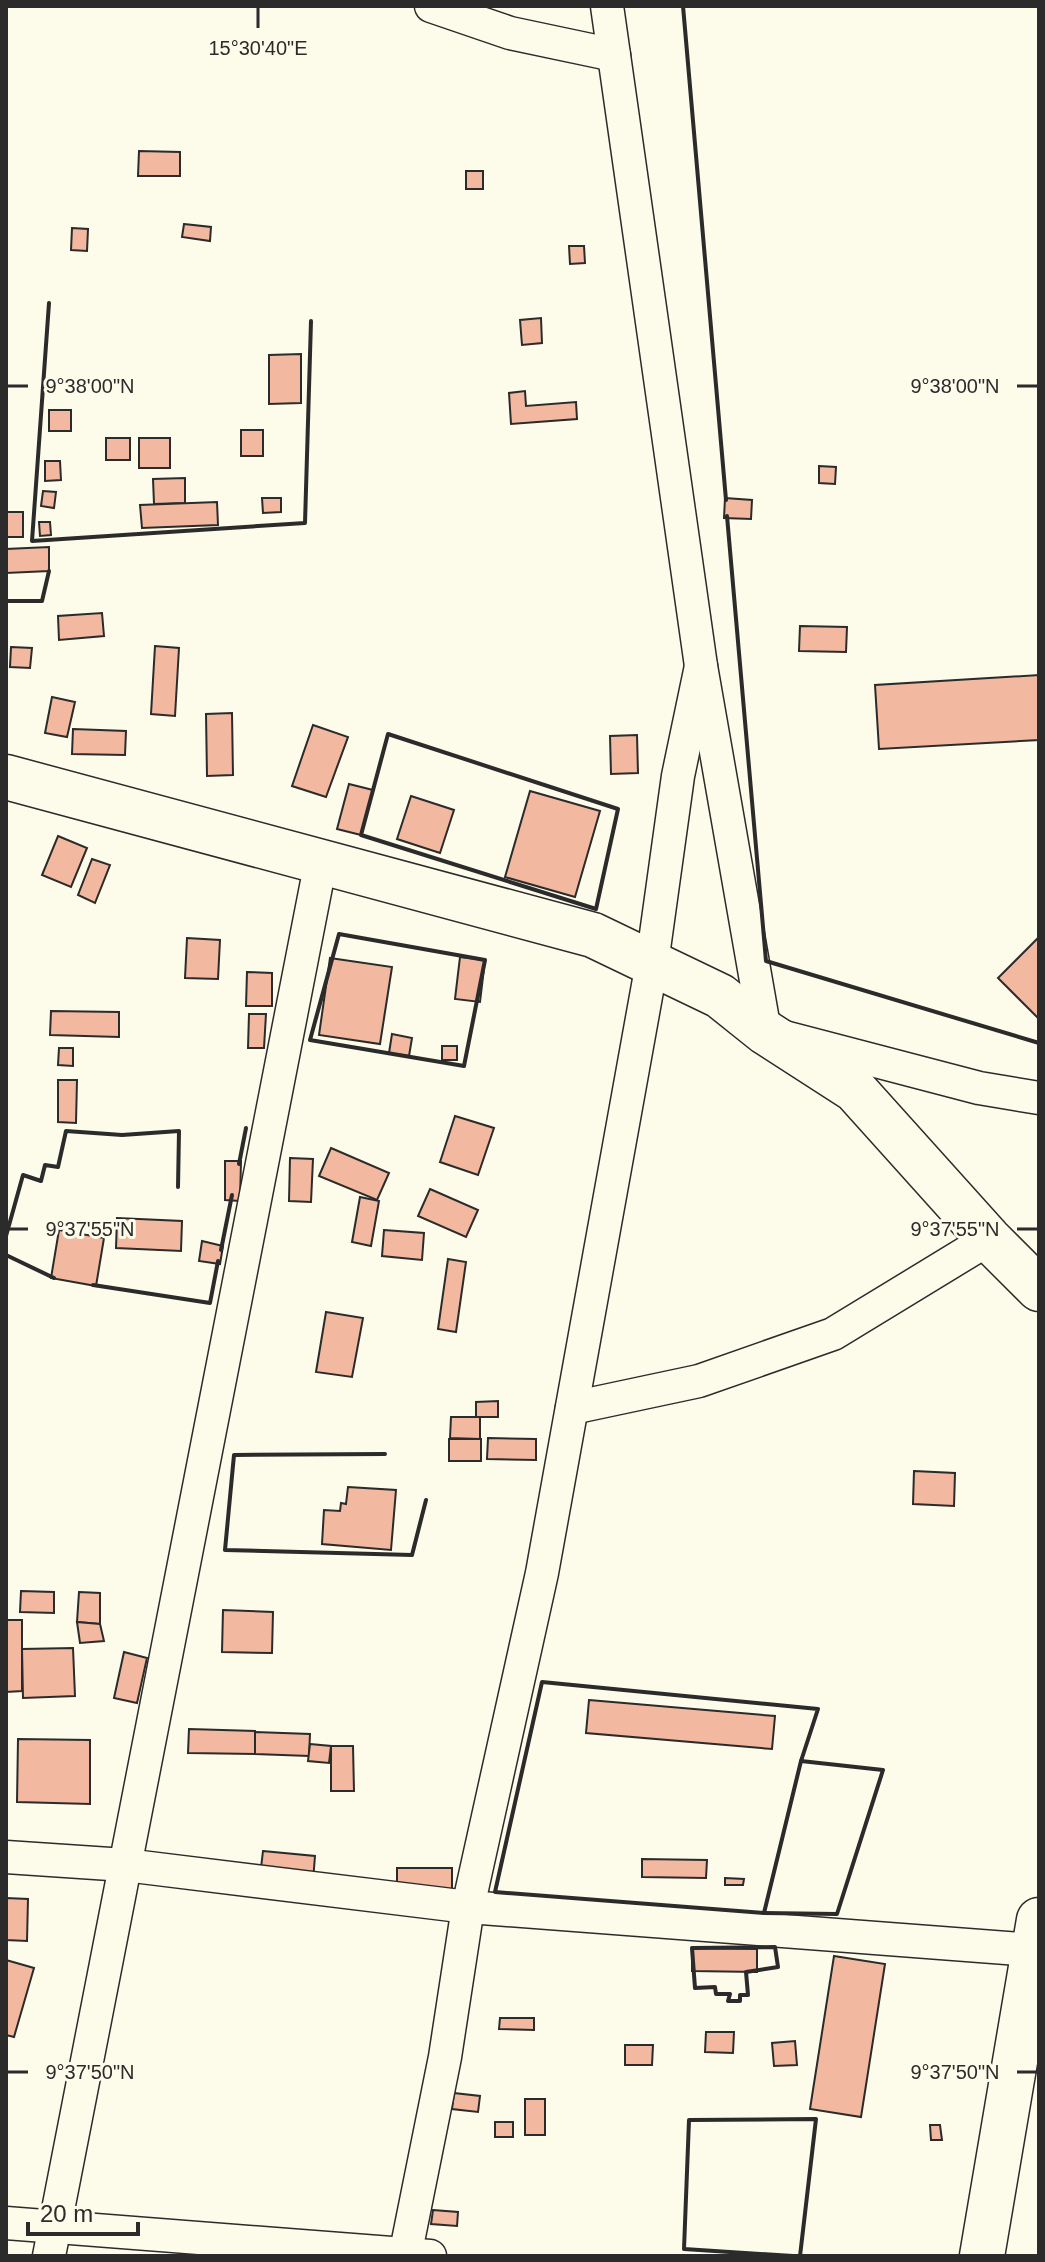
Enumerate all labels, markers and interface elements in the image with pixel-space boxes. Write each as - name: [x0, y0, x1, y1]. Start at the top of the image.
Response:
- text: 15°30'40"E: [209, 37, 308, 59]
- text: 9°38'00"N: [46, 375, 134, 397]
- text: 9°38'00"N: [911, 375, 999, 397]
- text: 9°37'55"N: [46, 1218, 134, 1240]
- text: 9°37'55"N: [911, 1218, 999, 1240]
- text: 9°37'50"N: [46, 2061, 134, 2083]
- text: 9°37'50"N: [911, 2061, 999, 2083]
- scale bar: [28, 2186, 138, 2236]
- text: 20 m: [40, 2200, 93, 2227]

